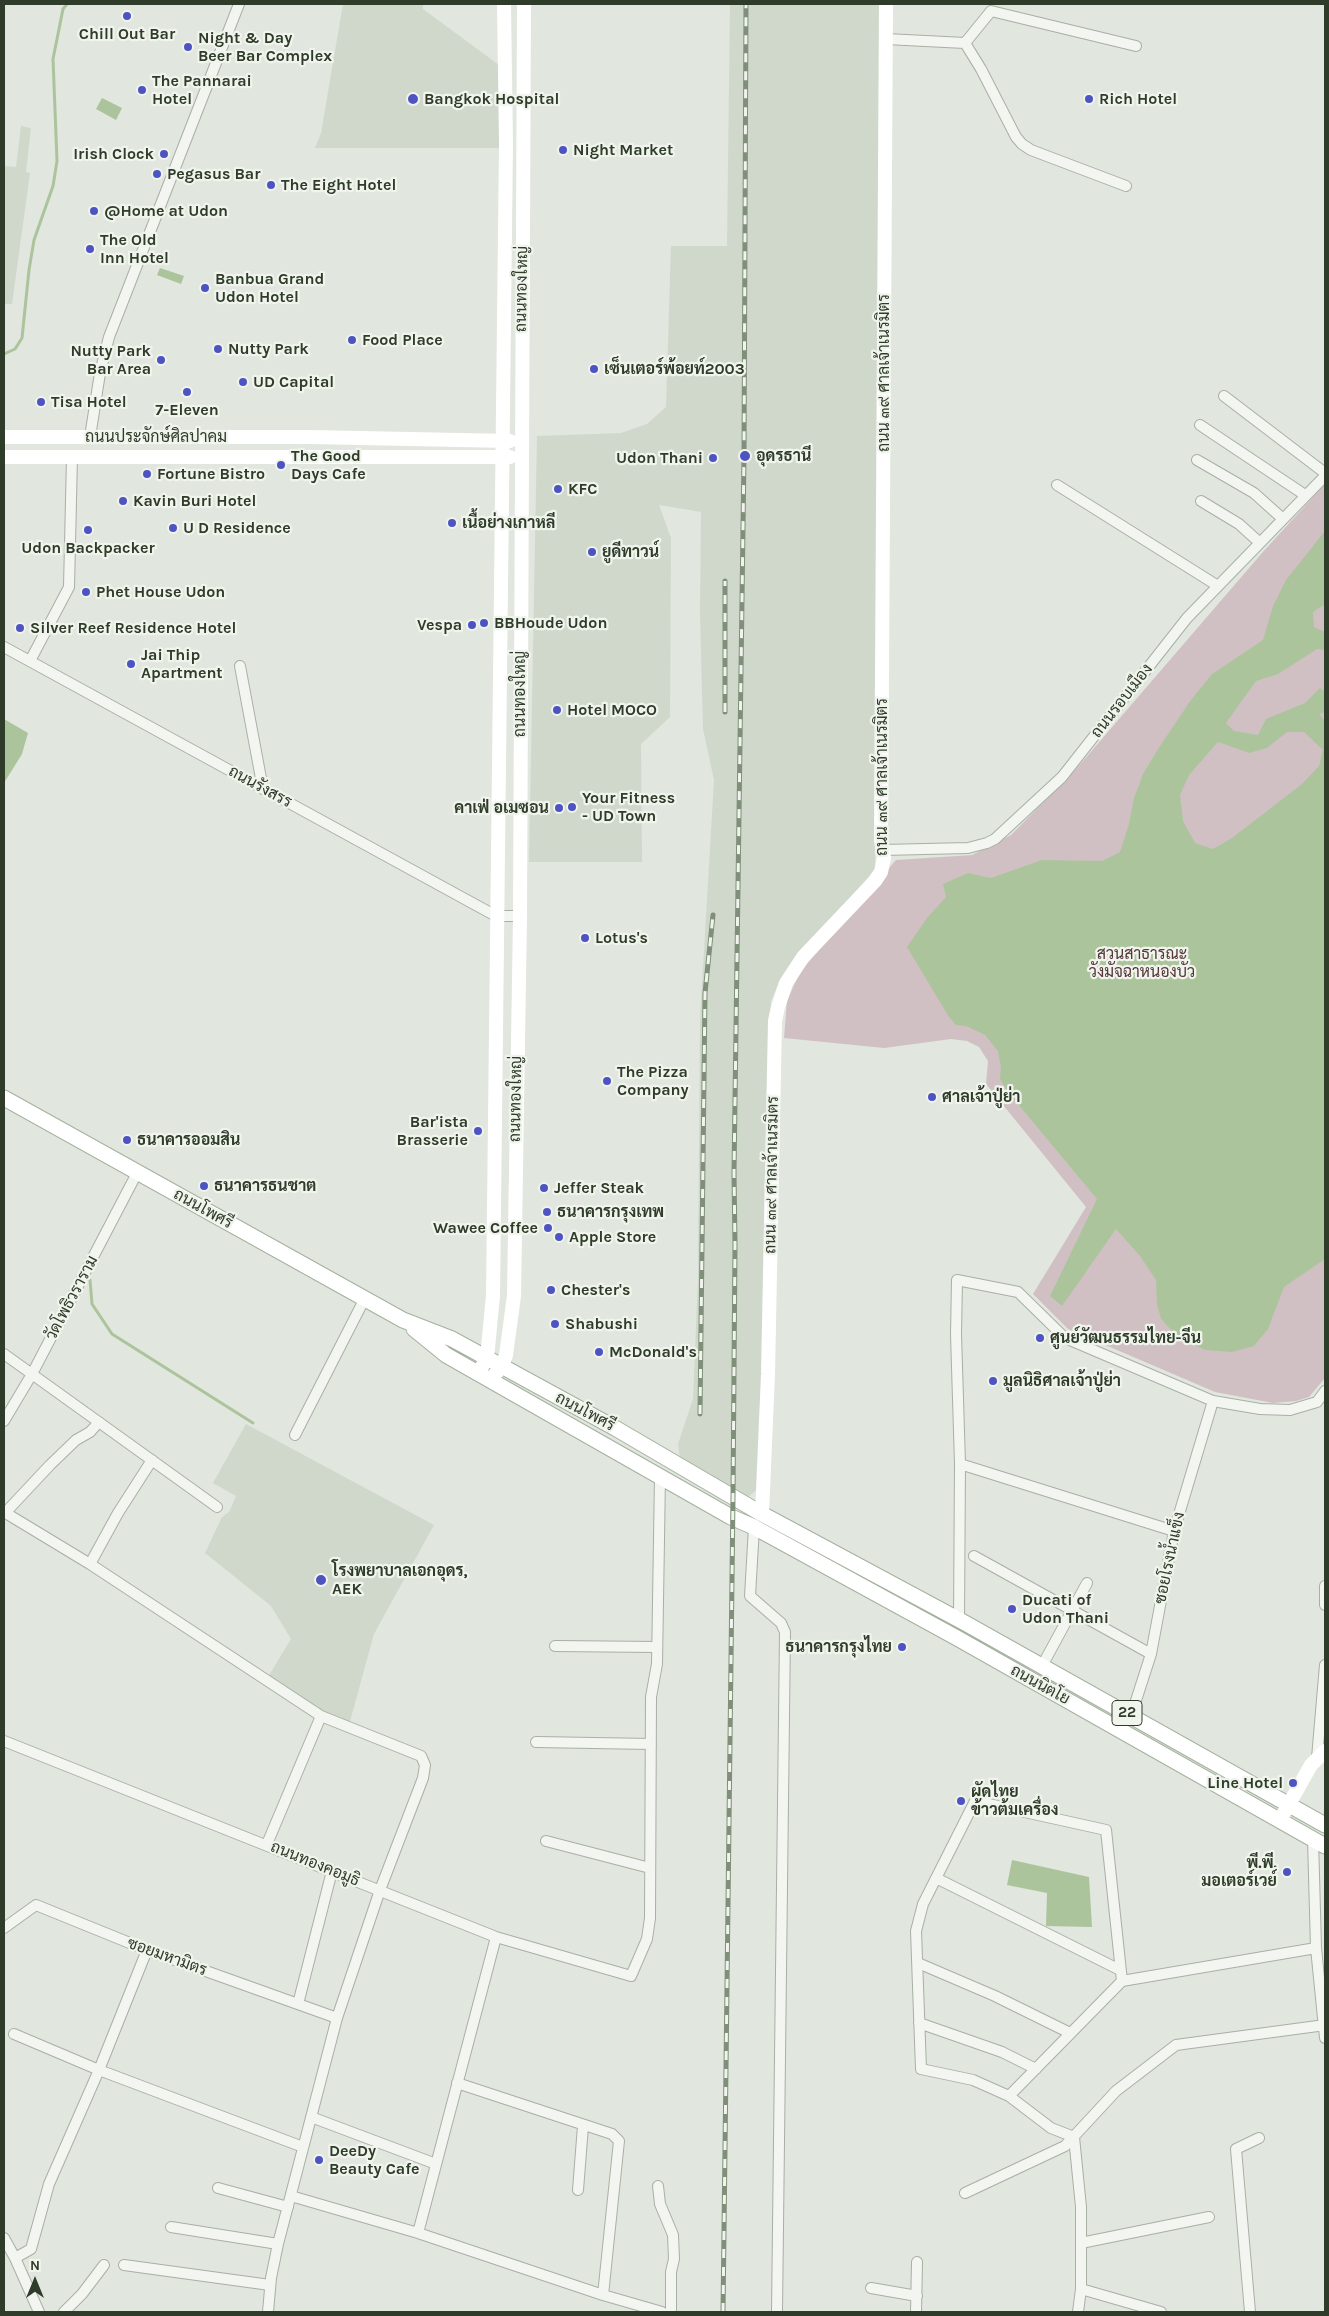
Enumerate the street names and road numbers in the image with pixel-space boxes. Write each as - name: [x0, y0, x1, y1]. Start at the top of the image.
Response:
- street label: ถนนทองใหญ่: [512, 246, 532, 332]
- street label: ถนน ๓๙ ศาลเจ้าเนรมิตร: [874, 294, 894, 452]
- street label: ถนนประจักษ์ศิลปาคม: [85, 427, 227, 447]
- street label: ถนนทองใหญ่: [510, 651, 530, 737]
- street label: ถนนรอบเมือง: [1087, 660, 1157, 742]
- street label: ถนน ๓๙ ศาลเจ้าเนรมิตร: [872, 698, 892, 856]
- street label: ถนนรังสรร: [225, 762, 295, 812]
- street label: ถนนทองใหญ่: [506, 1056, 526, 1142]
- street label: ถนน ๓๙ ศาลเจ้าเนรมิตร: [761, 1096, 783, 1254]
- street label: ถนนโพศรี: [170, 1185, 236, 1233]
- street label: วัดโพธิวราราม: [42, 1252, 102, 1344]
- street label: ถนนโพศรี: [552, 1388, 618, 1436]
- street label: ซอยโรงน้ำแข็ง: [1151, 1510, 1189, 1606]
- street label: ถนนนิตโย: [1007, 1661, 1073, 1709]
- road number: 22: [1112, 1700, 1142, 1726]
- street label: ถนนทองคอมูธิ: [268, 1837, 362, 1891]
- street label: ซอยมหามิตร: [125, 1934, 209, 1980]

